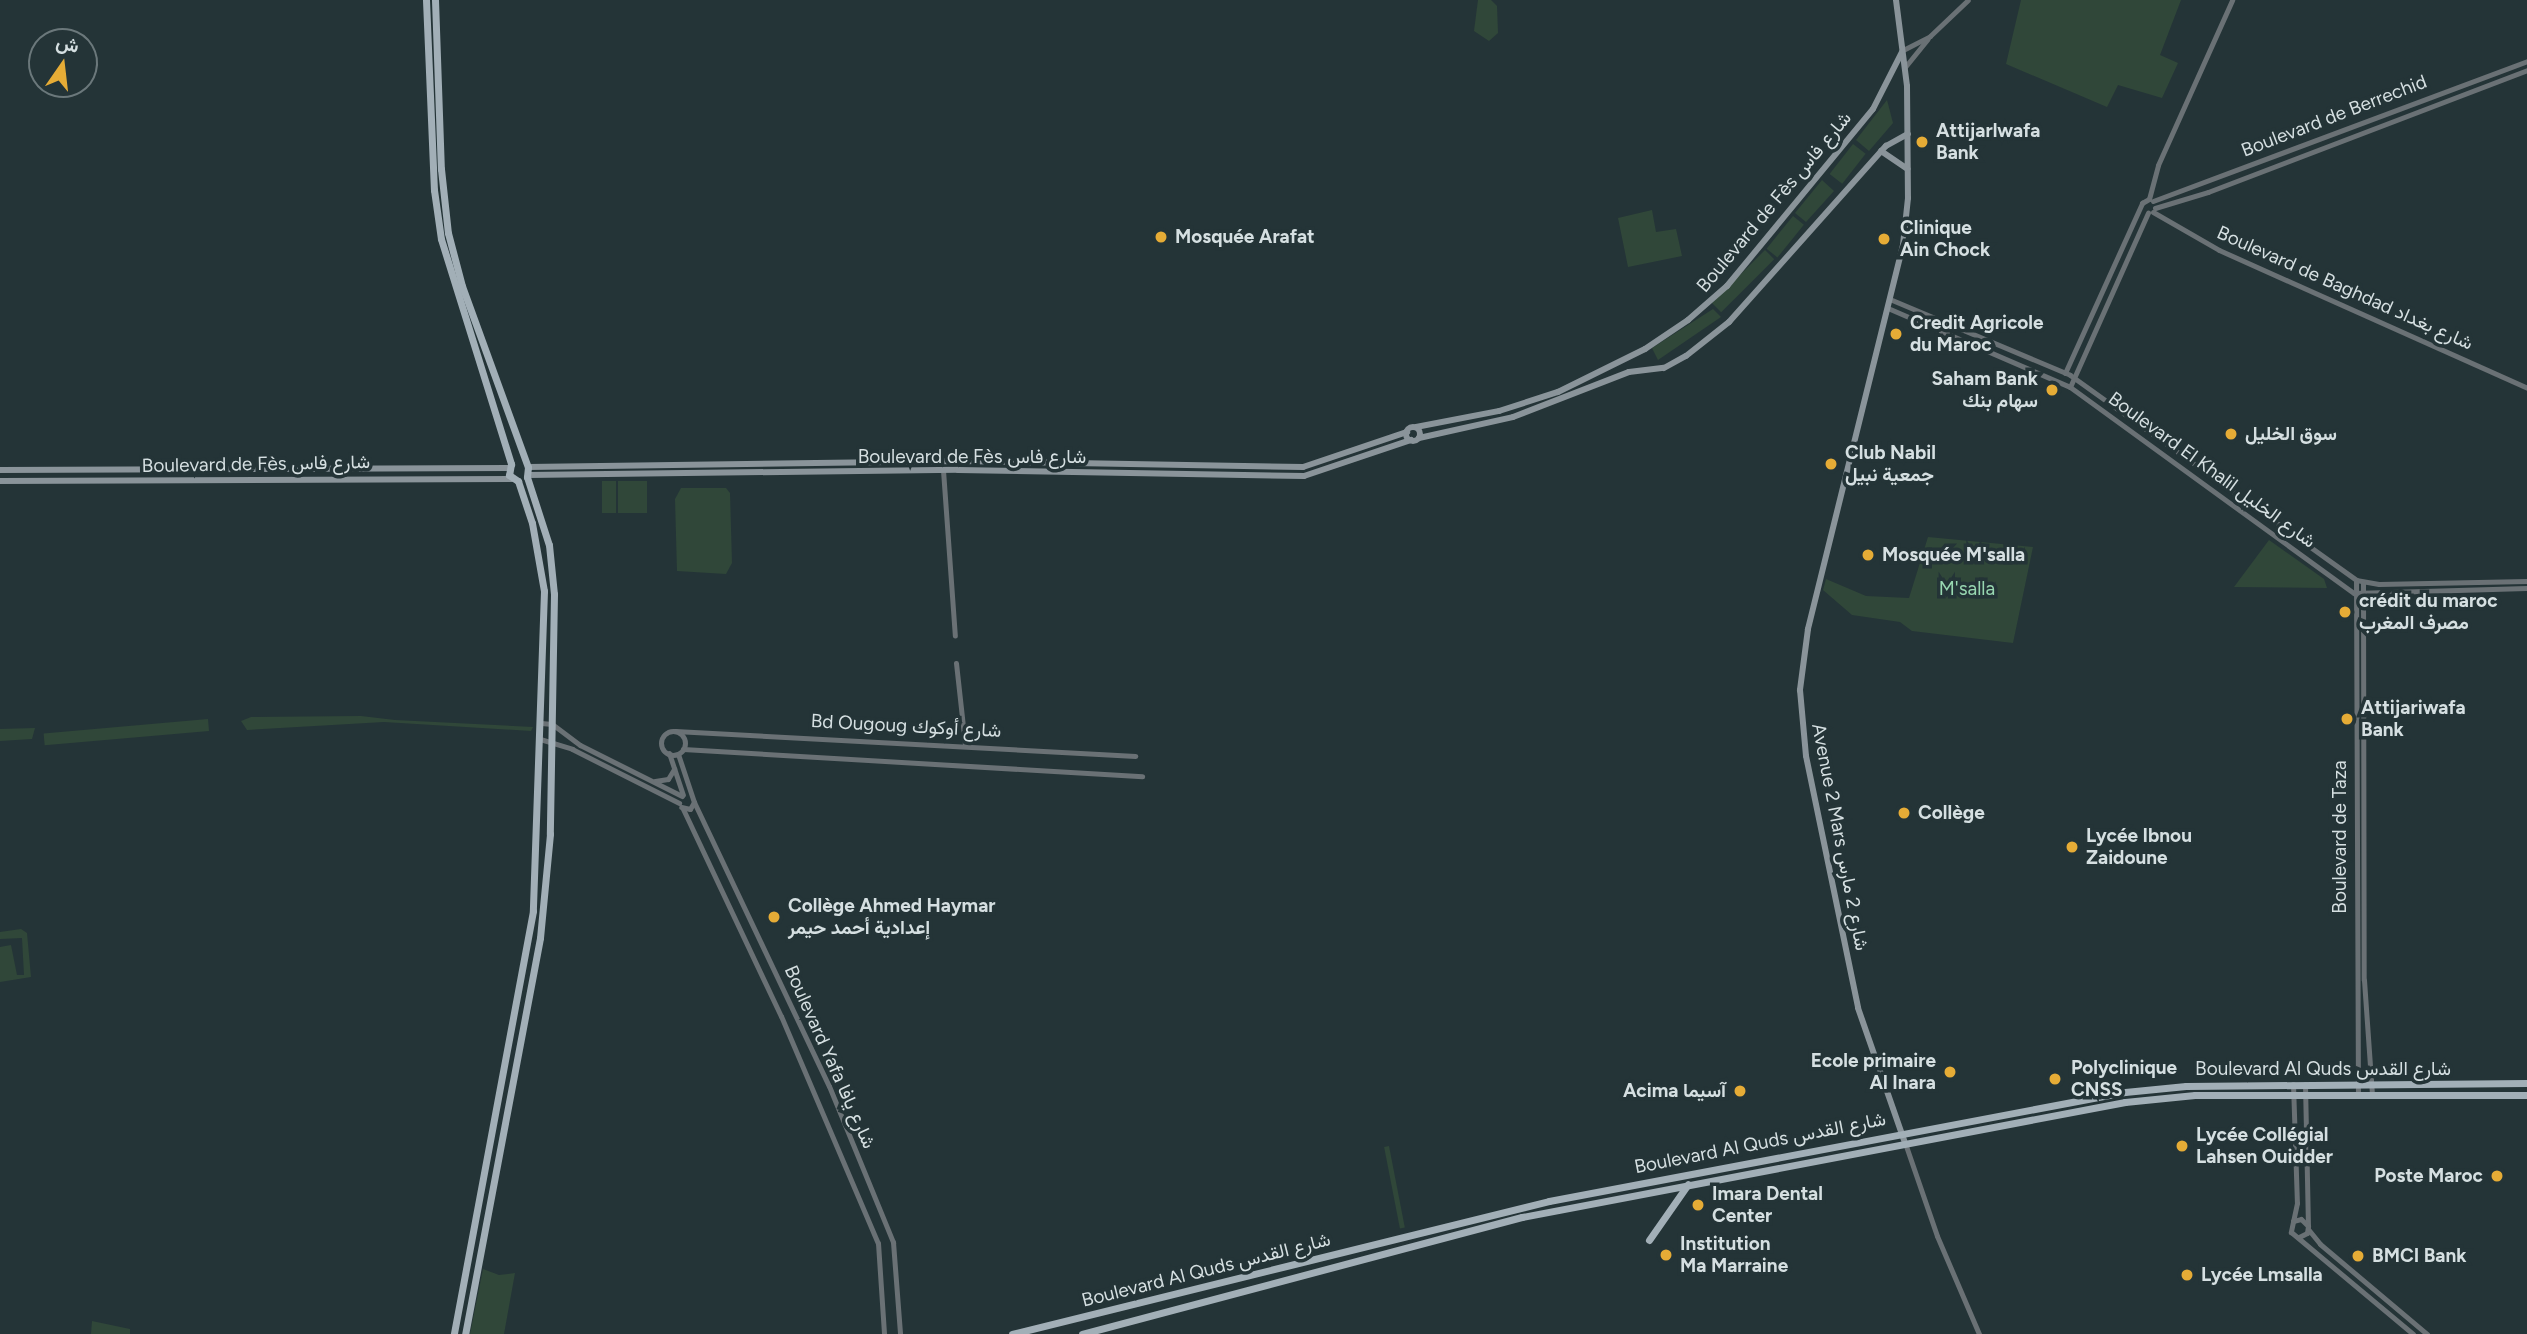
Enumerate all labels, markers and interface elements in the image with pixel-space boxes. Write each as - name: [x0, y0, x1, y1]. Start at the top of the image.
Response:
- north arrow: [28, 28, 98, 98]
- text: ش: [54, 30, 82, 58]
- street label: Boulevard de Berrechid: [2238, 70, 2430, 162]
- street label: Boulevard de Fès شارع فاس: [1692, 107, 1856, 297]
- place label: Attijarlwafa Bank: [1936, 120, 2040, 164]
- marker: Attijarlwafa Bank: [1914, 134, 1930, 150]
- place label: Clinique Ain Chock: [1900, 217, 1990, 261]
- street label: Boulevard de Baghdad شارع بغداد: [2213, 221, 2477, 355]
- place label: Mosquée Arafat: [1175, 226, 1315, 248]
- marker: Mosquée Arafat: [1153, 229, 1169, 245]
- marker: Clinique Ain Chock: [1874, 229, 1894, 249]
- place label: Credit Agricole du Maroc: [1910, 312, 2044, 356]
- marker: Credit Agricole du Maroc: [1888, 326, 1904, 342]
- place label: Saham Bank سهام بنك: [1932, 368, 2038, 412]
- marker: Saham Bank سهام بنك: [2044, 382, 2060, 398]
- street label: Boulevard El Khalil شارع الخليل: [2104, 387, 2320, 553]
- place label: سوق الخليل: [2245, 423, 2337, 445]
- marker: سوق الخليل: [2223, 426, 2239, 442]
- place label: Club Nabil جمعية نبيل: [1845, 442, 1936, 486]
- street label: Boulevard de Fès شارع فاس: [858, 446, 1086, 468]
- street label: Boulevard de Fès شارع فاس: [142, 451, 370, 477]
- marker: Club Nabil جمعية نبيل: [1823, 456, 1839, 472]
- place label: Mosquée M'salla: [1882, 544, 2025, 566]
- marker: Mosquée M'salla: [1860, 547, 1876, 563]
- park label: M'salla: [1939, 578, 1995, 600]
- place label: crédit du maroc مصرف المغرب: [2359, 590, 2498, 634]
- marker: crédit du maroc مصرف المغرب: [2337, 604, 2353, 620]
- place label: Attijariwafa Bank: [2361, 697, 2466, 741]
- street label: Bd Ougoug شارع أوكوك: [810, 710, 1002, 742]
- marker: Attijariwafa Bank: [2339, 711, 2355, 727]
- street label: Avenue 2 Mars شارع 2 مارس: [1807, 722, 1873, 952]
- street label: Boulevard de Taza: [2329, 760, 2351, 914]
- place label: Collège: [1918, 802, 1985, 824]
- marker: Collège: [1896, 805, 1912, 821]
- place label: Lycée Ibnou Zaidoune: [2086, 825, 2192, 869]
- marker: Lycée Ibnou Zaidoune: [2064, 839, 2080, 855]
- place label: Collège Ahmed Haymar إعدادية أحمد حيمر: [788, 895, 995, 939]
- marker: Collège Ahmed Haymar إعدادية أحمد حيمر: [766, 909, 782, 925]
- street label: Boulevard Yafa شارع يافا: [779, 962, 881, 1152]
- place label: Ecole primaire Al Inara: [1811, 1050, 1936, 1094]
- place label: Polyclinique CNSS: [2071, 1057, 2177, 1101]
- street label: Boulevard Al Quds شارع القدس: [2195, 1058, 2451, 1080]
- marker: Ecole primaire Al Inara: [1942, 1064, 1958, 1080]
- marker: Polyclinique CNSS: [2045, 1069, 2065, 1089]
- place label: Acima آسيما: [1623, 1080, 1726, 1102]
- marker: Acima آسيما: [1732, 1083, 1748, 1099]
- street label: Boulevard Al Quds شارع القدس: [1632, 1107, 1888, 1179]
- place label: Lycée Collégial Lahsen Ouidder: [2196, 1124, 2333, 1168]
- marker: Lycée Collégial Lahsen Ouidder: [2174, 1138, 2190, 1154]
- place label: Poste Maroc: [2374, 1165, 2483, 1187]
- marker: Poste Maroc: [2489, 1168, 2505, 1184]
- place label: Imara Dental Center: [1712, 1183, 1823, 1227]
- marker: Imara Dental Center: [1690, 1197, 1706, 1213]
- street label: Boulevard Al Quds شارع القدس: [1079, 1228, 1333, 1312]
- place label: Institution Ma Marraine: [1680, 1233, 1788, 1277]
- place label: BMCI Bank: [2372, 1245, 2466, 1267]
- marker: Institution Ma Marraine: [1658, 1247, 1674, 1263]
- marker: BMCI Bank: [2350, 1248, 2366, 1264]
- place label: Lycée Lmsalla: [2201, 1264, 2323, 1286]
- marker: Lycée Lmsalla: [2179, 1267, 2195, 1283]

